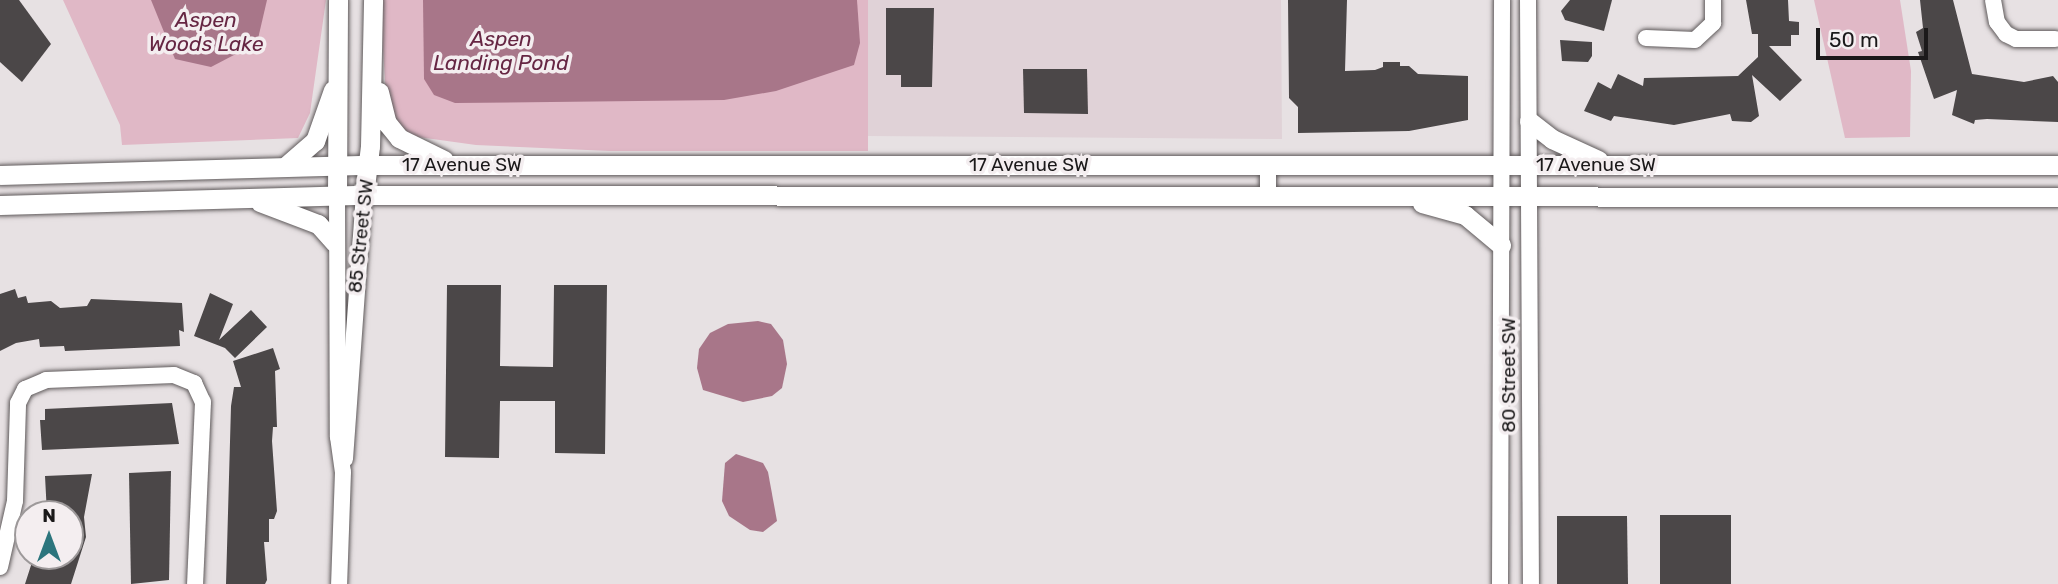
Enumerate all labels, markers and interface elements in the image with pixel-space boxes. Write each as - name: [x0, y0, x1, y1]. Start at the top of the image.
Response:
- water label: Aspen Woods Lake: [149, 7, 263, 57]
- scale bar: [1820, 14, 1932, 58]
- water label: Aspen Landing Pond: [433, 26, 569, 76]
- text: 50 m: [1829, 27, 1879, 52]
- street label: 17 Avenue SW: [402, 154, 522, 176]
- street label: 17 Avenue SW: [969, 154, 1089, 176]
- street label: 17 Avenue SW: [1536, 154, 1656, 176]
- street label: 85 Street SW: [344, 178, 378, 294]
- street label: 80 Street SW: [1498, 317, 1520, 433]
- north arrow: [14, 500, 84, 570]
- text: N: [42, 504, 56, 527]

